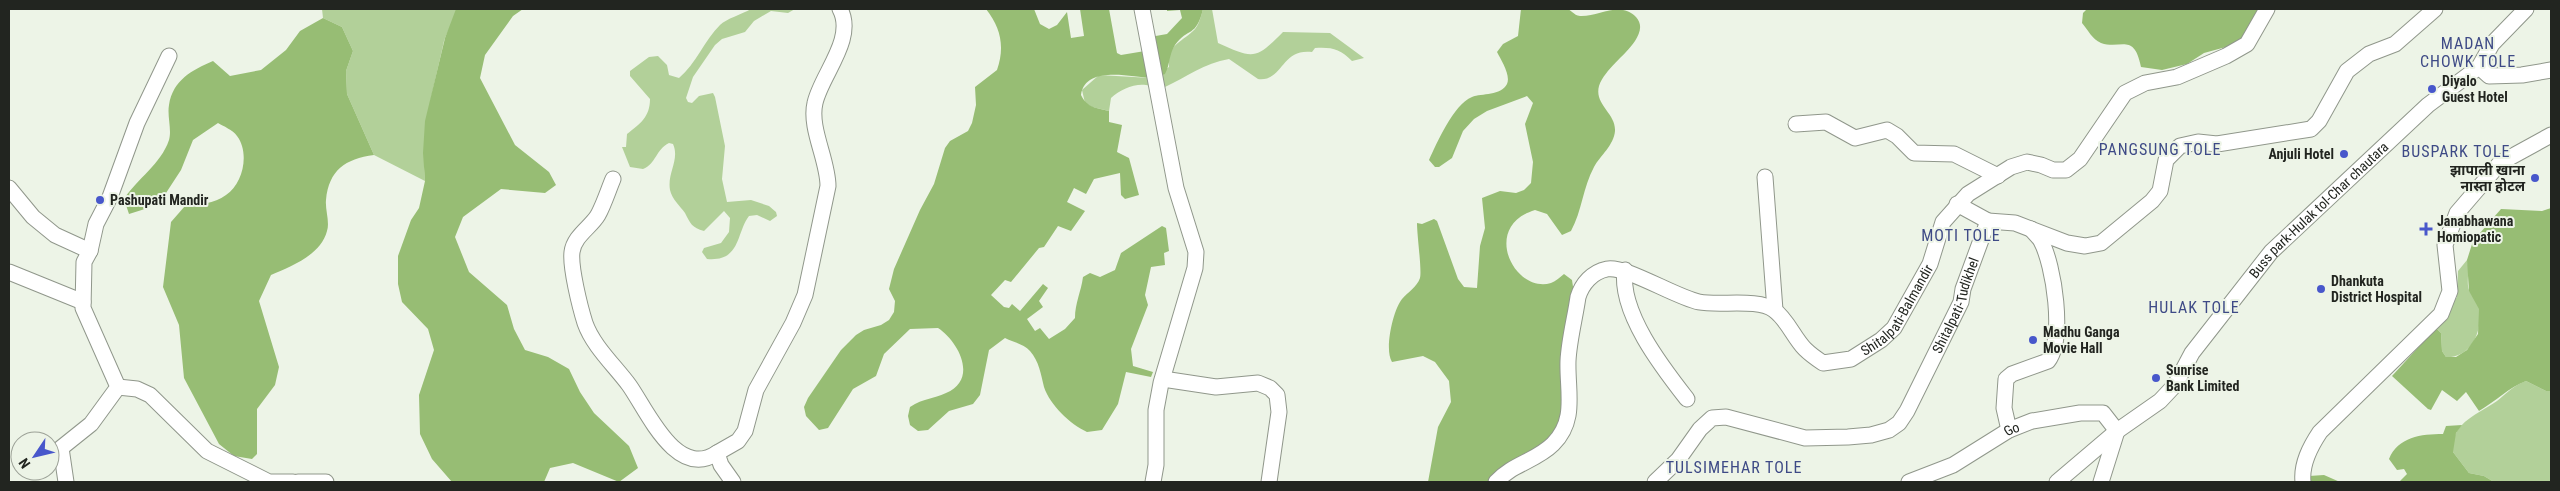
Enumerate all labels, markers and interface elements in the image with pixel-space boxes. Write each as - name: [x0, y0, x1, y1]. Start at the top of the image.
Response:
- district label: MADAN CHOWK TOLE: [2420, 34, 2516, 71]
- place label: Diyalo Guest Hotel: [2442, 73, 2508, 105]
- marker: Diyalo Guest Hotel: [2426, 83, 2438, 95]
- street label: Buss park-Hulak tol-Char chautara: [2246, 139, 2391, 281]
- district label: PANGSUNG TOLE: [2099, 140, 2221, 159]
- district label: BUSPARK TOLE: [2402, 142, 2510, 161]
- place label: Anjuli Hotel: [2268, 146, 2334, 162]
- marker: Anjuli Hotel: [2338, 148, 2350, 160]
- place label: झापाली खाना नास्ता होटल: [2450, 162, 2526, 194]
- marker: झापाली खाना नास्ता होटल: [2529, 172, 2541, 184]
- place label: Pashupati Mandir: [110, 192, 209, 208]
- marker: Pashupati Mandir: [94, 194, 106, 206]
- place label: Janabhawana Homiopatic: [2437, 213, 2514, 245]
- marker: Janabhawana Homiopatic: [2419, 222, 2433, 236]
- district label: MOTI TOLE: [1921, 226, 2001, 245]
- street label: Shitalpati-Tudikhel: [1929, 255, 1982, 356]
- street label: Shitalpati-Balmandir: [1858, 262, 1936, 359]
- place label: Dhankuta District Hospital: [2331, 273, 2422, 305]
- marker: Dhankuta District Hospital: [2315, 283, 2327, 295]
- district label: HULAK TOLE: [2148, 298, 2240, 317]
- place label: Madhu Ganga Movie Hall: [2043, 324, 2120, 356]
- marker: Madhu Ganga Movie Hall: [2027, 334, 2039, 346]
- place label: Sunrise Bank Limited: [2166, 362, 2239, 394]
- marker: Sunrise Bank Limited: [2150, 372, 2162, 384]
- street label: Go: [2001, 419, 2022, 439]
- north arrow: [10, 431, 60, 481]
- text: N: [15, 455, 33, 472]
- district label: TULSIMEHAR TOLE: [1666, 458, 1802, 477]

